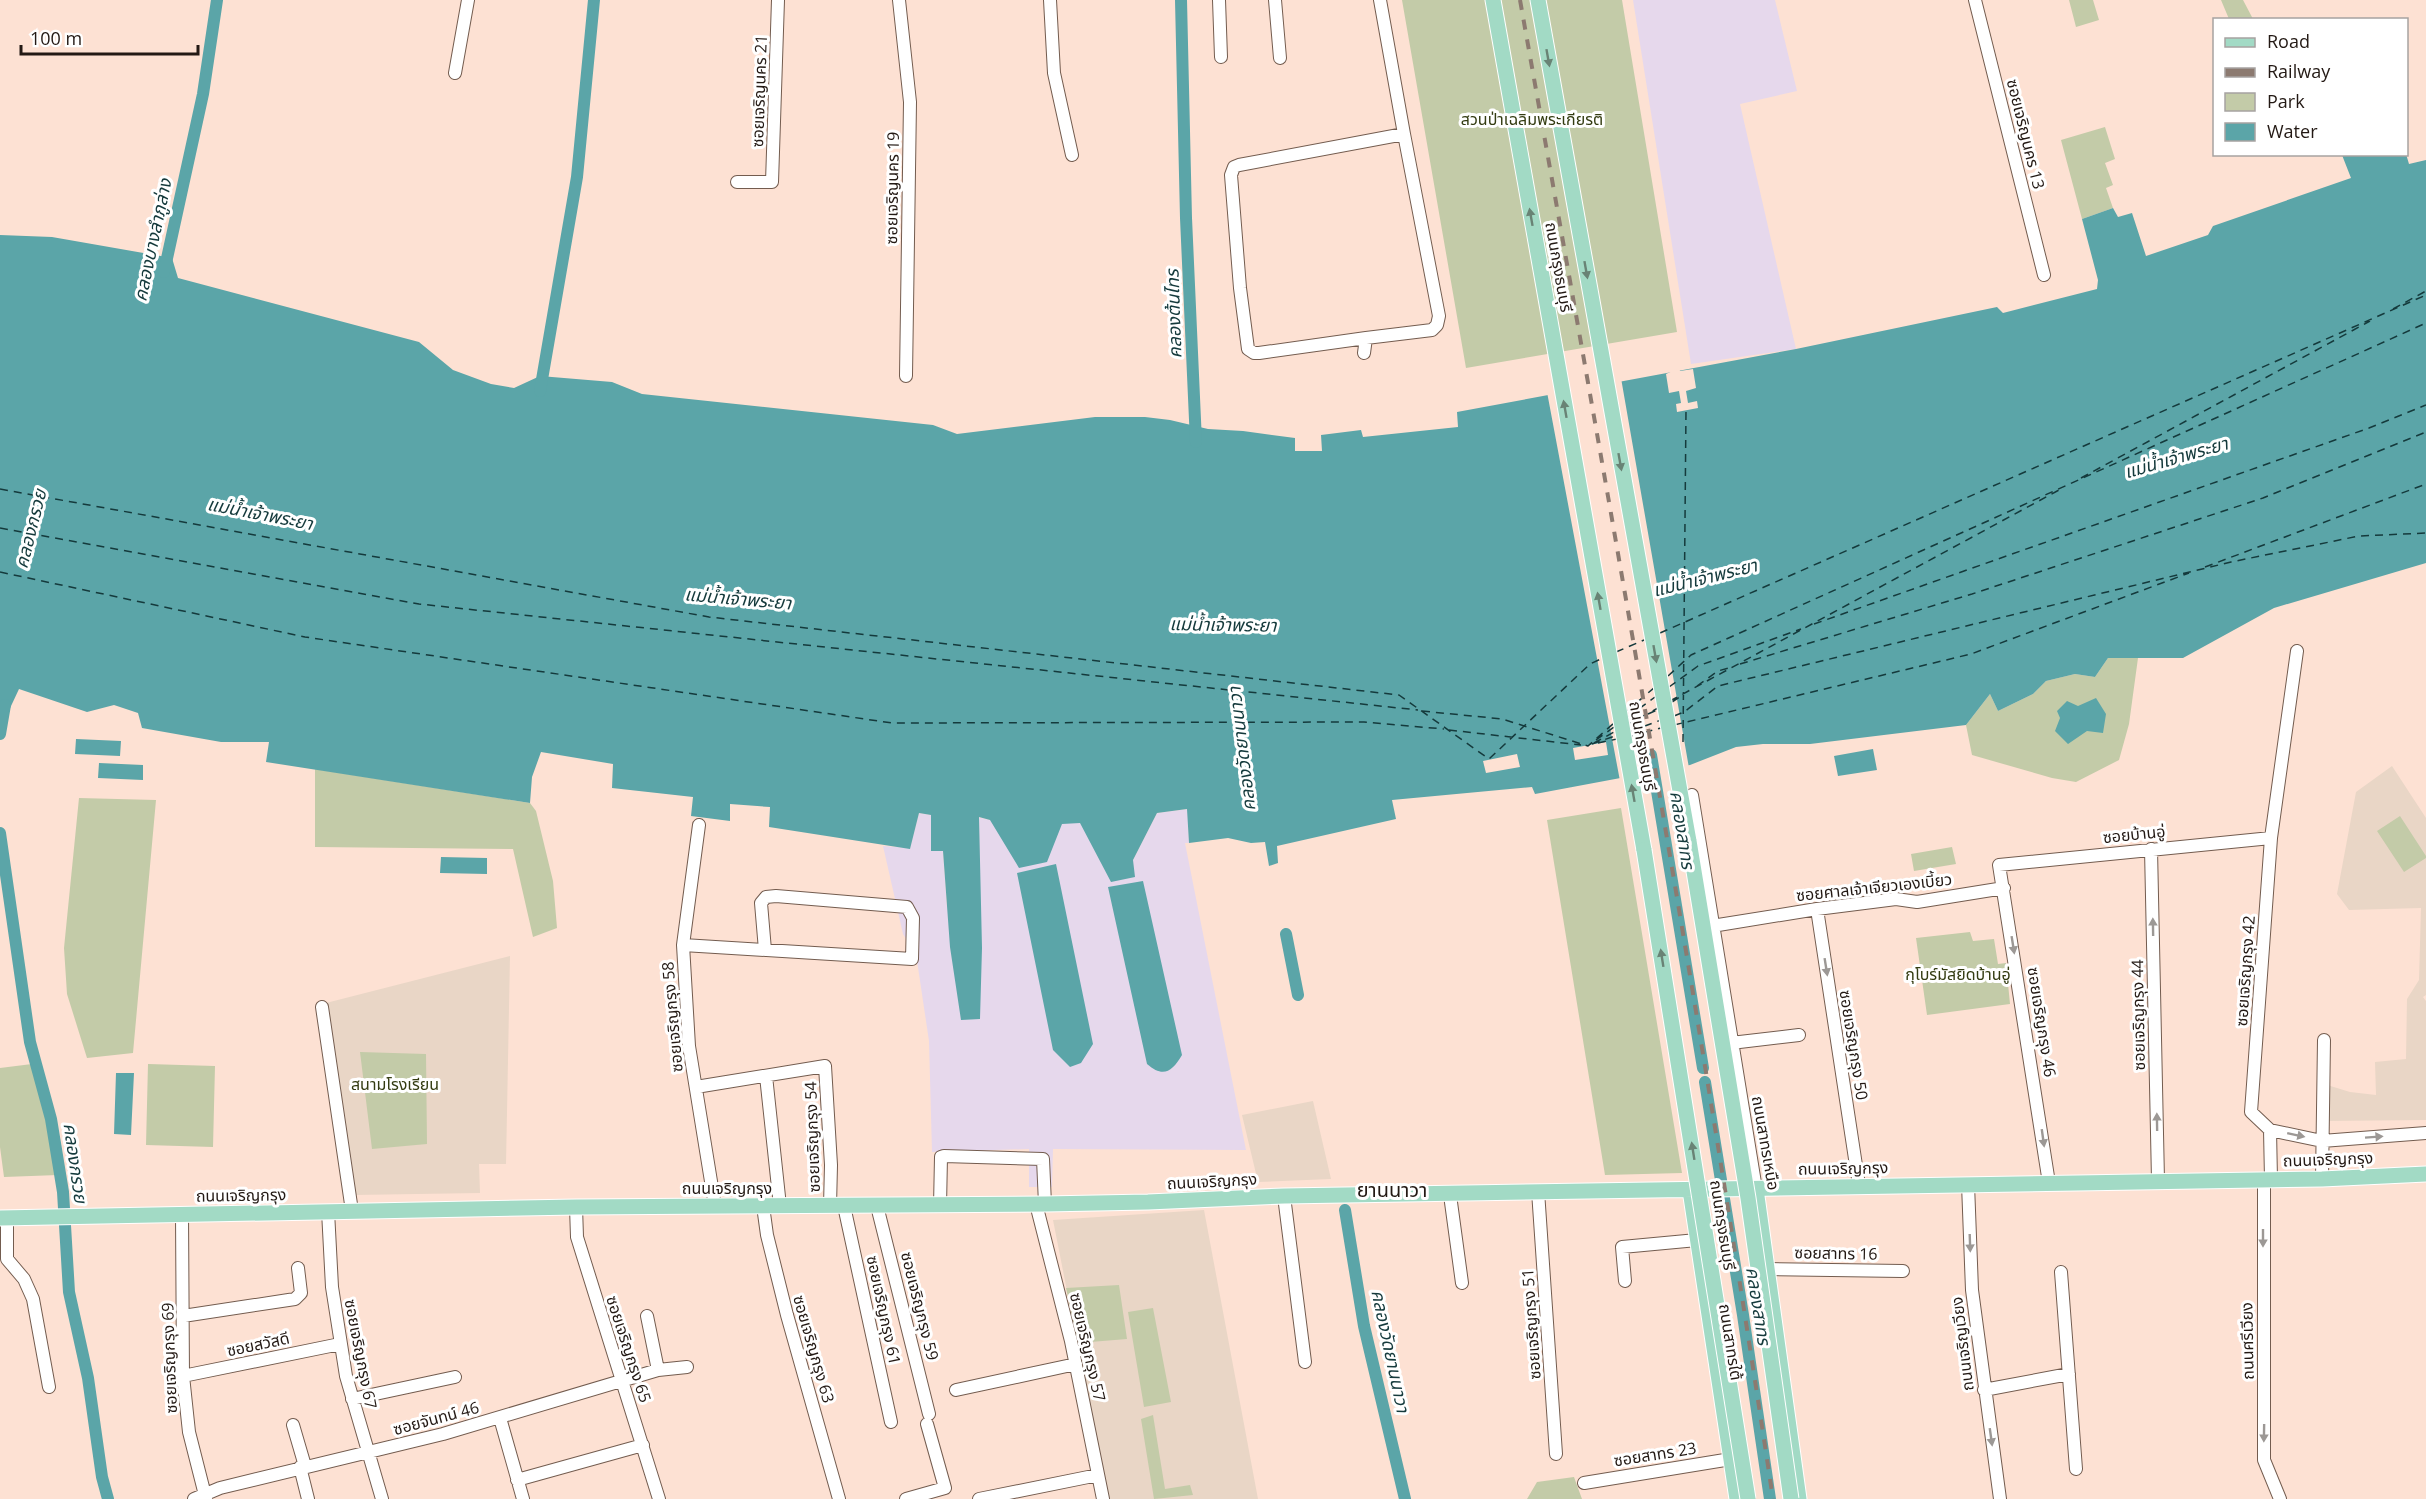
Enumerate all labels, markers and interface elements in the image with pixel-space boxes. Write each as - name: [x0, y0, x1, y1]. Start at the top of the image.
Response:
- scale bar: [21, 18, 198, 56]
- legend: [2213, 18, 2408, 156]
- text: 100 m: [30, 26, 82, 50]
- text: Road: [2267, 29, 2310, 53]
- street label: ซอยเจริญนคร 21: [746, 34, 772, 148]
- one-way arrow: [1544, 48, 1553, 67]
- text: Railway: [2267, 59, 2331, 83]
- street label: ซอยเจริญนคร 13: [2002, 77, 2050, 191]
- text: Park: [2267, 89, 2305, 113]
- park label: สวนป่าเฉลิมพระเกียรติ: [1461, 108, 1603, 130]
- text: Water: [2267, 119, 2318, 143]
- street label: ซอยเจริญนคร 19: [880, 132, 904, 244]
- water label: คลองบางลำภูล่าง: [127, 175, 177, 303]
- one-way arrow: [1527, 207, 1536, 226]
- street label: ถนนกรุงธนบุรี: [1540, 220, 1578, 314]
- one-way arrow: [1581, 261, 1590, 280]
- water label: คลองต้นไทร: [1159, 268, 1187, 359]
- one-way arrow: [1561, 399, 1570, 418]
- water label: แม่น้ำเจ้าพระยา: [2121, 431, 2231, 483]
- one-way arrow: [1616, 453, 1625, 472]
- water label: คลองกรวย: [9, 486, 52, 571]
- water label: แม่น้ำเจ้าพระยา: [206, 491, 316, 535]
- water label: แม่น้ำเจ้าพระยา: [1650, 552, 1760, 602]
- water label: แม่น้ำเจ้าพระยา: [684, 581, 793, 615]
- one-way arrow: [1595, 591, 1604, 610]
- water label: แม่น้ำเจ้าพระยา: [1169, 611, 1277, 637]
- one-way arrow: [1651, 645, 1660, 664]
- water label: คลองวัดยานนาวา: [1221, 685, 1261, 813]
- street label: ถนนกรุงธนบุรี: [1624, 699, 1662, 793]
- one-way arrow: [1629, 783, 1638, 802]
- water label: คลองสาทร: [1665, 789, 1701, 872]
- street label: ซอยบ้านอู่: [2102, 820, 2166, 848]
- street label: ซอยศาลเจ้าเจียวเองเบี้ยว: [1795, 868, 1953, 906]
- street label: ซอยเจริญกรุง 42: [2230, 915, 2260, 1027]
- one-way arrow: [2148, 917, 2158, 936]
- one-way arrow: [2009, 936, 2018, 955]
- one-way arrow: [1657, 949, 1666, 968]
- one-way arrow: [1821, 957, 1830, 976]
- street label: ซอยเจริญกรุง 44: [2126, 959, 2150, 1071]
- street label: ซอยเจริญกรุง 58: [656, 961, 688, 1073]
- park label: กุโบร์มัสยิดบ้านอู่: [1905, 963, 2011, 985]
- street label: ซอยเจริญกรุง 46: [2022, 965, 2062, 1079]
- street label: ซอยเจริญกรุง 50: [1834, 988, 1874, 1102]
- park label: สนามโรงเรียน: [351, 1073, 439, 1095]
- street label: ซอยเจริญกรุง 54: [799, 1081, 825, 1193]
- street label: ถนนสาทรเหนือ: [1747, 1094, 1785, 1192]
- one-way arrow: [2152, 1112, 2161, 1131]
- water label: คลองกรวย: [59, 1121, 94, 1206]
- one-way arrow: [2039, 1129, 2048, 1148]
- one-way arrow: [2287, 1131, 2306, 1140]
- one-way arrow: [2364, 1132, 2383, 1142]
- one-way arrow: [1688, 1141, 1697, 1160]
- street label: ถนนเจริญกรุง: [2282, 1146, 2374, 1172]
- street label: ถนนเจริญกรุง: [1798, 1156, 1888, 1180]
- street label: ถนนเจริญกรุง: [1166, 1168, 1258, 1194]
- district label: ยานนาวา: [1357, 1176, 1427, 1203]
- street label: ถนนเจริญกรุง: [682, 1177, 772, 1199]
- street label: ถนนกรุงธนบุรี: [1705, 1178, 1741, 1272]
- street label: ถนนเจริญกรุง: [196, 1183, 286, 1207]
- one-way arrow: [2258, 1229, 2268, 1248]
- one-way arrow: [1965, 1233, 1975, 1252]
- street label: ซอยสาทร 16: [1794, 1241, 1878, 1265]
- street label: ซอยเจริญกรุง 59: [896, 1249, 944, 1363]
- street label: ซอยเจริญกรุง 61: [862, 1253, 906, 1367]
- water label: คลองสาทร: [1741, 1265, 1777, 1348]
- street label: ซอยเจริญกรุง 51: [1516, 1268, 1546, 1380]
- water label: คลองวัดยานนาวา: [1366, 1287, 1416, 1415]
- street label: ซอยเจริญกรุง 57: [1065, 1290, 1111, 1404]
- street label: ซอยเจริญกรุง 65: [601, 1293, 657, 1405]
- street label: ซอยเจริญกรุง 63: [788, 1293, 840, 1405]
- street label: ถนนเจริญเวียง: [1945, 1296, 1979, 1392]
- street label: ซอยเจริญกรุง 67: [340, 1297, 382, 1411]
- street label: ซอยเจริญกรุง 69: [156, 1302, 182, 1414]
- street label: ถนนสาทรใต้: [1714, 1302, 1748, 1382]
- street label: ถนนศรีเวียง: [2235, 1302, 2259, 1380]
- street label: ซอยสวัสดี: [225, 1327, 291, 1361]
- street label: ซอยจันทน์ 46: [391, 1396, 481, 1440]
- one-way arrow: [2259, 1424, 2269, 1443]
- one-way arrow: [1986, 1427, 1996, 1446]
- street label: ซอยสาทร 23: [1612, 1437, 1698, 1471]

